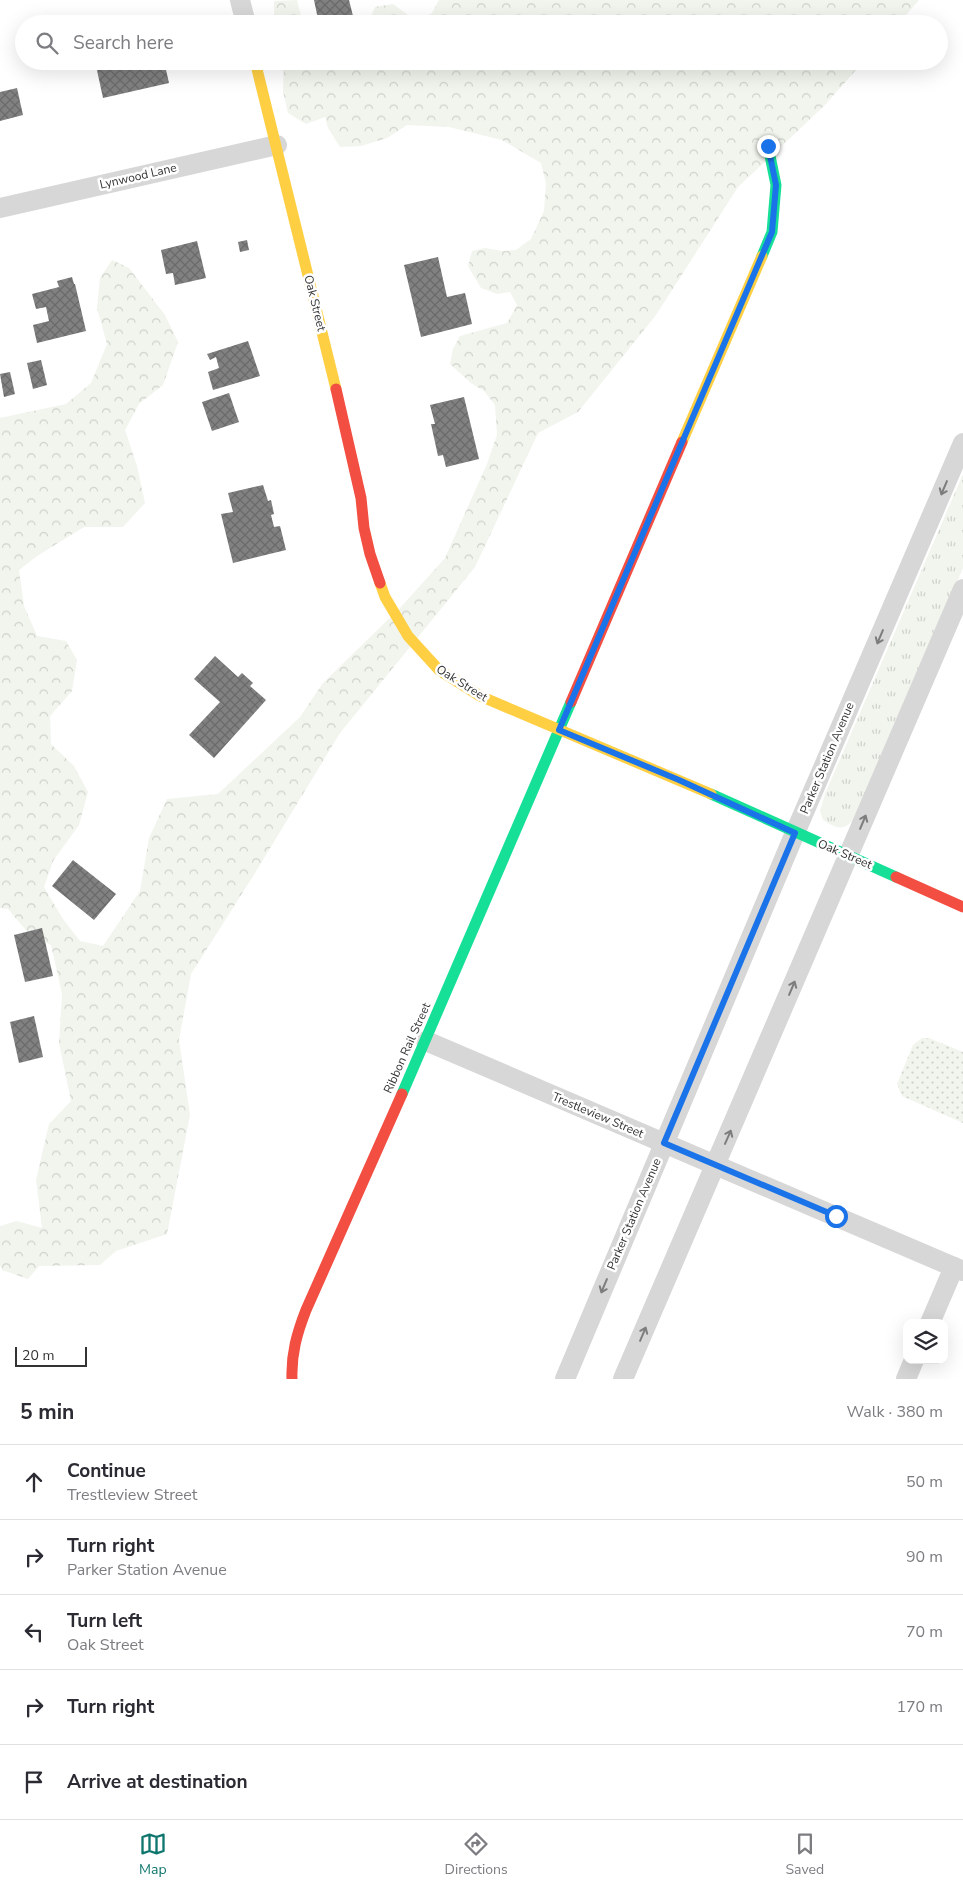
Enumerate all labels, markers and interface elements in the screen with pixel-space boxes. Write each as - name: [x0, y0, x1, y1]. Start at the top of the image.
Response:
- search box: [15, 15, 948, 70]
- icon: search: [33, 29, 61, 57]
- text: Search here: [73, 30, 174, 56]
- route end: [757, 135, 780, 158]
- street label: Lynwood Lane: [98, 159, 178, 193]
- street label: Oak Street: [300, 273, 330, 334]
- one-way arrow: [938, 480, 947, 495]
- one-way arrow: [874, 629, 884, 644]
- street label: Oak Street: [433, 661, 491, 705]
- street label: Parker Station Avenue: [796, 700, 858, 816]
- one-way arrow: [859, 815, 869, 830]
- street label: Oak Street: [815, 835, 875, 873]
- one-way arrow: [788, 981, 798, 996]
- street label: Ribbon Rail Street: [380, 999, 435, 1096]
- street label: Trestleview Street: [550, 1089, 647, 1142]
- one-way arrow: [724, 1130, 734, 1145]
- street label: Parker Station Avenue: [603, 1156, 665, 1272]
- route start: [825, 1205, 848, 1228]
- one-way arrow: [598, 1278, 608, 1293]
- map controls: [903, 1319, 948, 1364]
- button: layers: [903, 1319, 948, 1364]
- one-way arrow: [638, 1327, 648, 1342]
- scale bar: [15, 1344, 88, 1367]
- text: 20 m: [22, 1346, 54, 1365]
- text: 5 min: [20, 1398, 74, 1426]
- text: Walk · 380 m: [847, 1401, 943, 1423]
- text: Continue: [67, 1458, 146, 1484]
- icon: ahead: [20, 1468, 48, 1496]
- text: 50 m: [906, 1471, 943, 1493]
- text: Trestleview Street: [67, 1484, 197, 1506]
- text: Turn right: [67, 1533, 154, 1559]
- icon: right: [20, 1543, 48, 1571]
- text: 90 m: [906, 1546, 943, 1568]
- text: Parker Station Avenue: [67, 1559, 227, 1581]
- text: Turn left: [67, 1608, 142, 1634]
- icon: left: [20, 1618, 48, 1646]
- text: 70 m: [906, 1621, 943, 1643]
- text: Oak Street: [67, 1634, 144, 1656]
- icon: right: [20, 1693, 48, 1721]
- text: Turn right: [67, 1694, 154, 1720]
- text: 170 m: [896, 1696, 943, 1718]
- icon: arrive: [20, 1768, 48, 1796]
- text: Arrive at destination: [67, 1769, 248, 1795]
- tab: Map: [139, 1830, 167, 1879]
- tab: Directions: [445, 1830, 508, 1879]
- tab: Saved: [785, 1830, 824, 1879]

